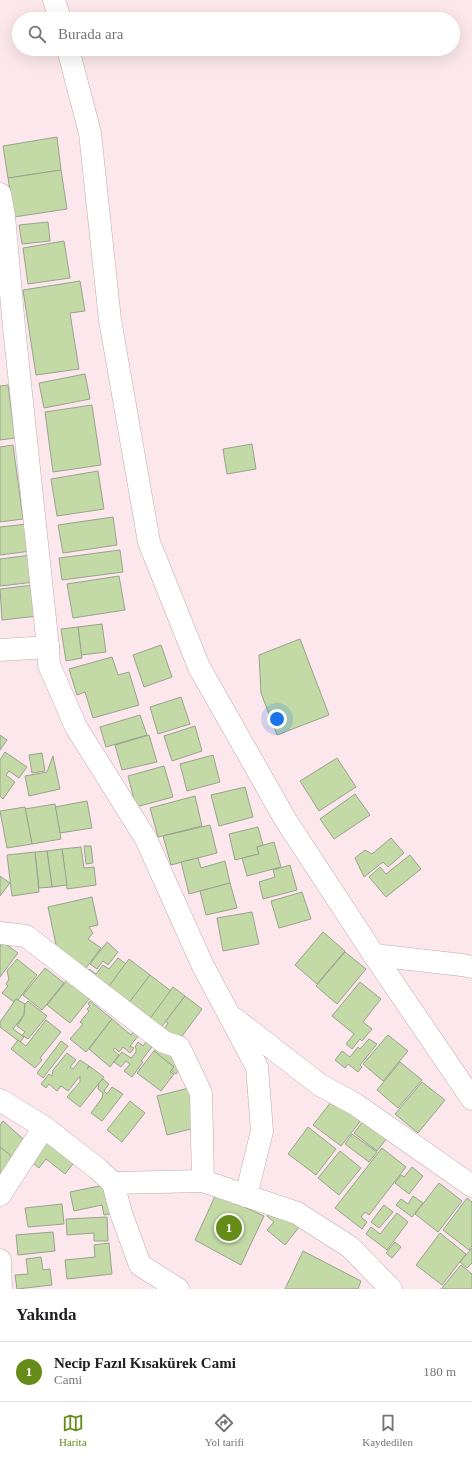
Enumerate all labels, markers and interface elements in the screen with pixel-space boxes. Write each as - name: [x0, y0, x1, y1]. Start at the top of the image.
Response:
- search box: [12, 12, 460, 56]
- icon: search: [26, 23, 48, 45]
- text: Burada ara: [58, 26, 123, 42]
- your location: [267, 709, 287, 729]
- pin: 1: [216, 1213, 242, 1243]
- text: Yakında: [16, 1305, 76, 1324]
- text: Necip Fazıl Kısakürek Cami: [54, 1355, 236, 1371]
- text: 1: [26, 1364, 32, 1379]
- text: 180 m: [423, 1364, 456, 1379]
- text: Cami: [54, 1372, 82, 1387]
- tab: Harita: [59, 1412, 87, 1448]
- tab: Yol tarifi: [205, 1412, 244, 1448]
- tab: Kaydedilen: [362, 1412, 413, 1448]

